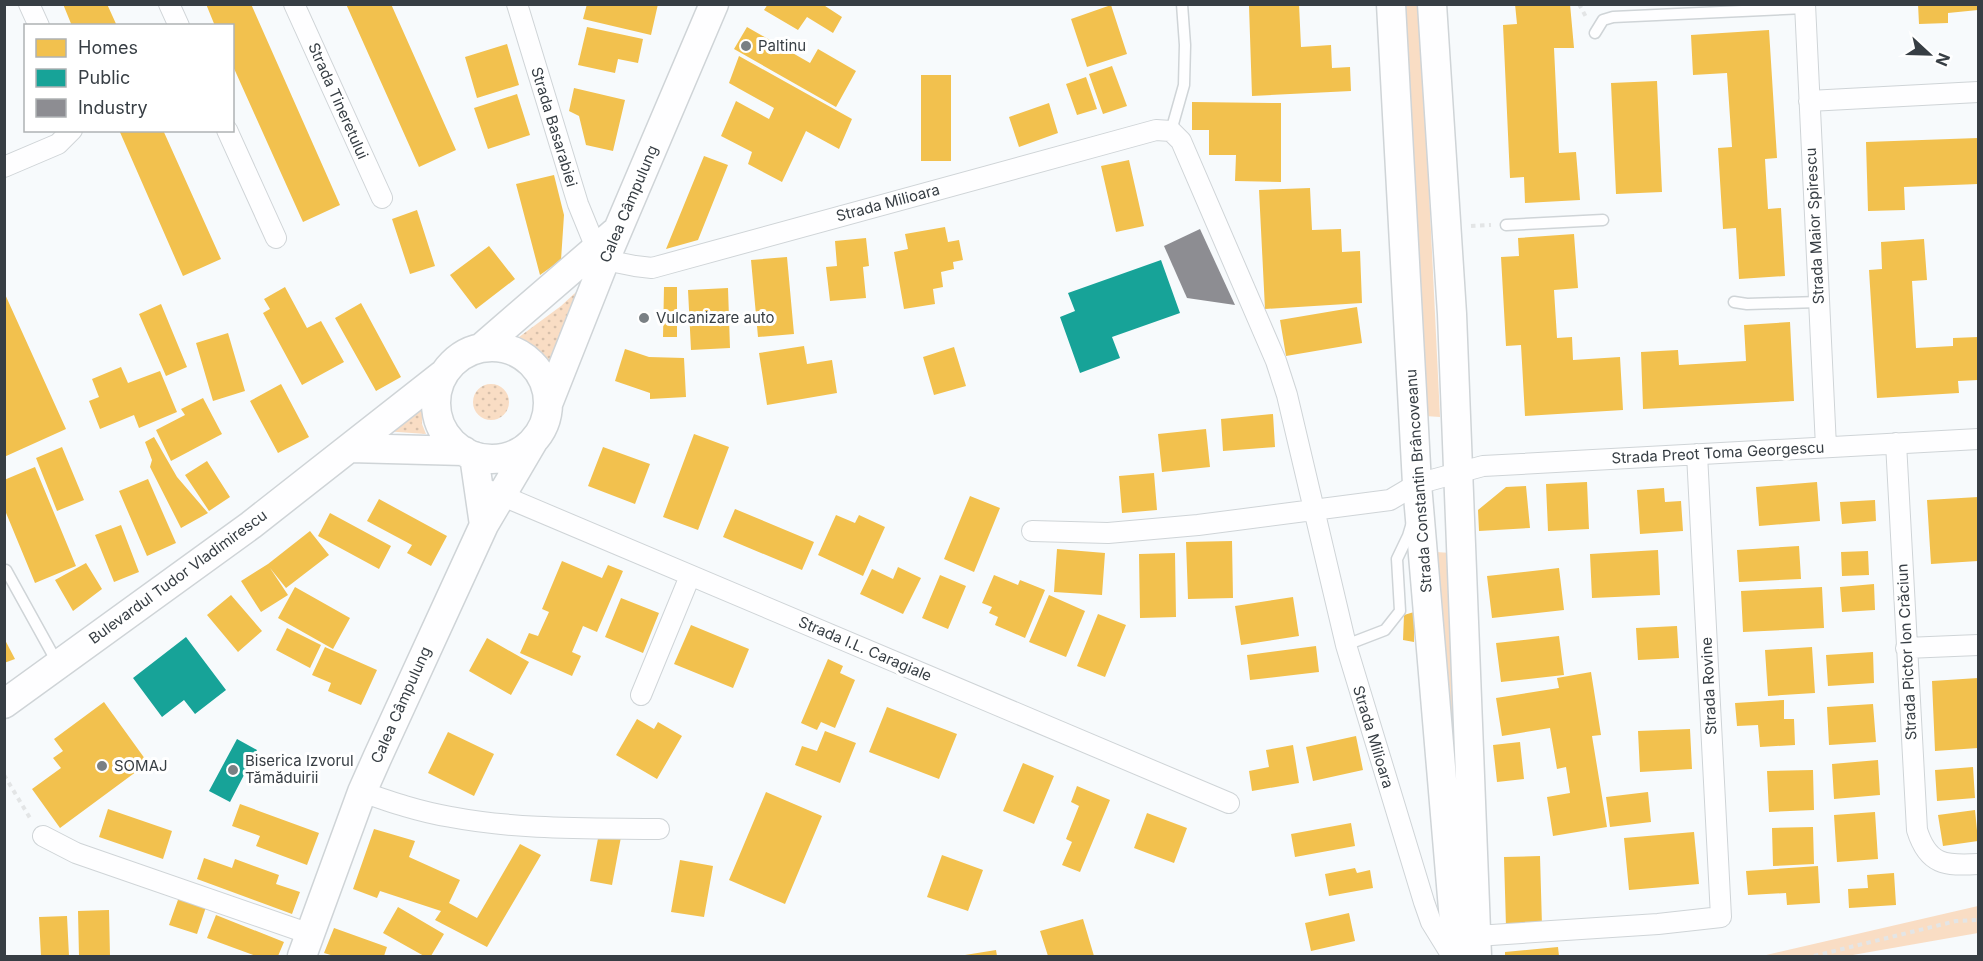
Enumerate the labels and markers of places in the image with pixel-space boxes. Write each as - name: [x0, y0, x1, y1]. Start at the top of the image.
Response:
- place label: Paltinu: [758, 36, 806, 55]
- marker: Paltinu: [739, 39, 753, 53]
- place label: Vulcanizare auto: [656, 308, 775, 327]
- marker: Vulcanizare auto: [637, 311, 651, 325]
- place label: Biserica Izvorul Tămăduirii: [245, 751, 354, 787]
- place label: SOMAJ: [114, 756, 168, 775]
- marker: SOMAJ: [95, 759, 109, 773]
- marker: Biserica Izvorul Tămăduirii: [226, 763, 240, 777]

